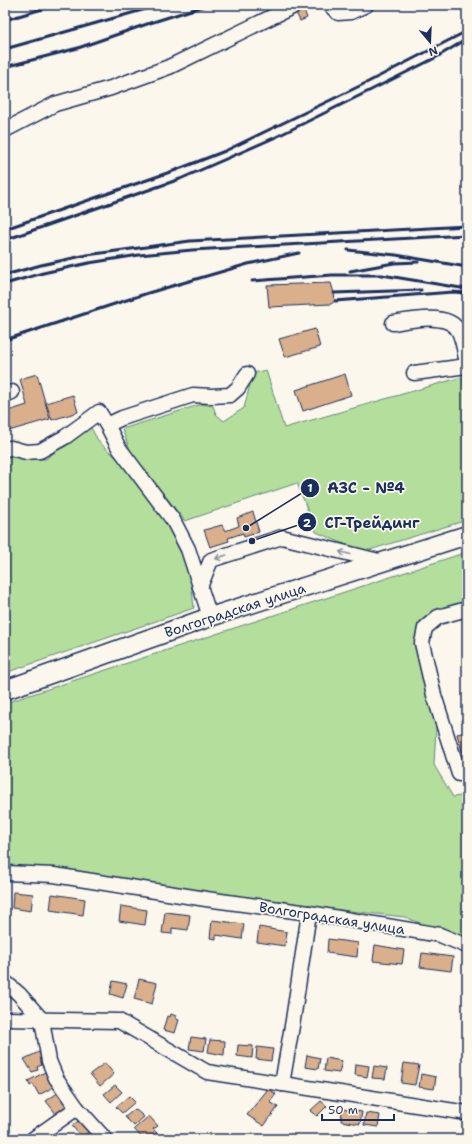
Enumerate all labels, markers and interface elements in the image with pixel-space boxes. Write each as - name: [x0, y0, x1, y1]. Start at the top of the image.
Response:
- north arrow: [410, 22, 450, 62]
- text: N: [426, 42, 440, 60]
- callout: АЗС - №4: [300, 474, 413, 501]
- text: АЗС - №4: [327, 478, 405, 498]
- text: 1: [307, 480, 313, 496]
- callout: СГ-Трейдинг: [297, 509, 428, 536]
- text: СГ-Трейдинг: [324, 513, 420, 533]
- text: 2: [303, 515, 312, 531]
- one-way arrow: [339, 548, 352, 556]
- one-way arrow: [214, 554, 227, 561]
- street label: Волгоградская улица: [162, 579, 308, 641]
- street label: Волгоградская улица: [258, 898, 406, 938]
- scale bar: [322, 1096, 394, 1122]
- text: 50 m: [328, 1102, 358, 1118]

